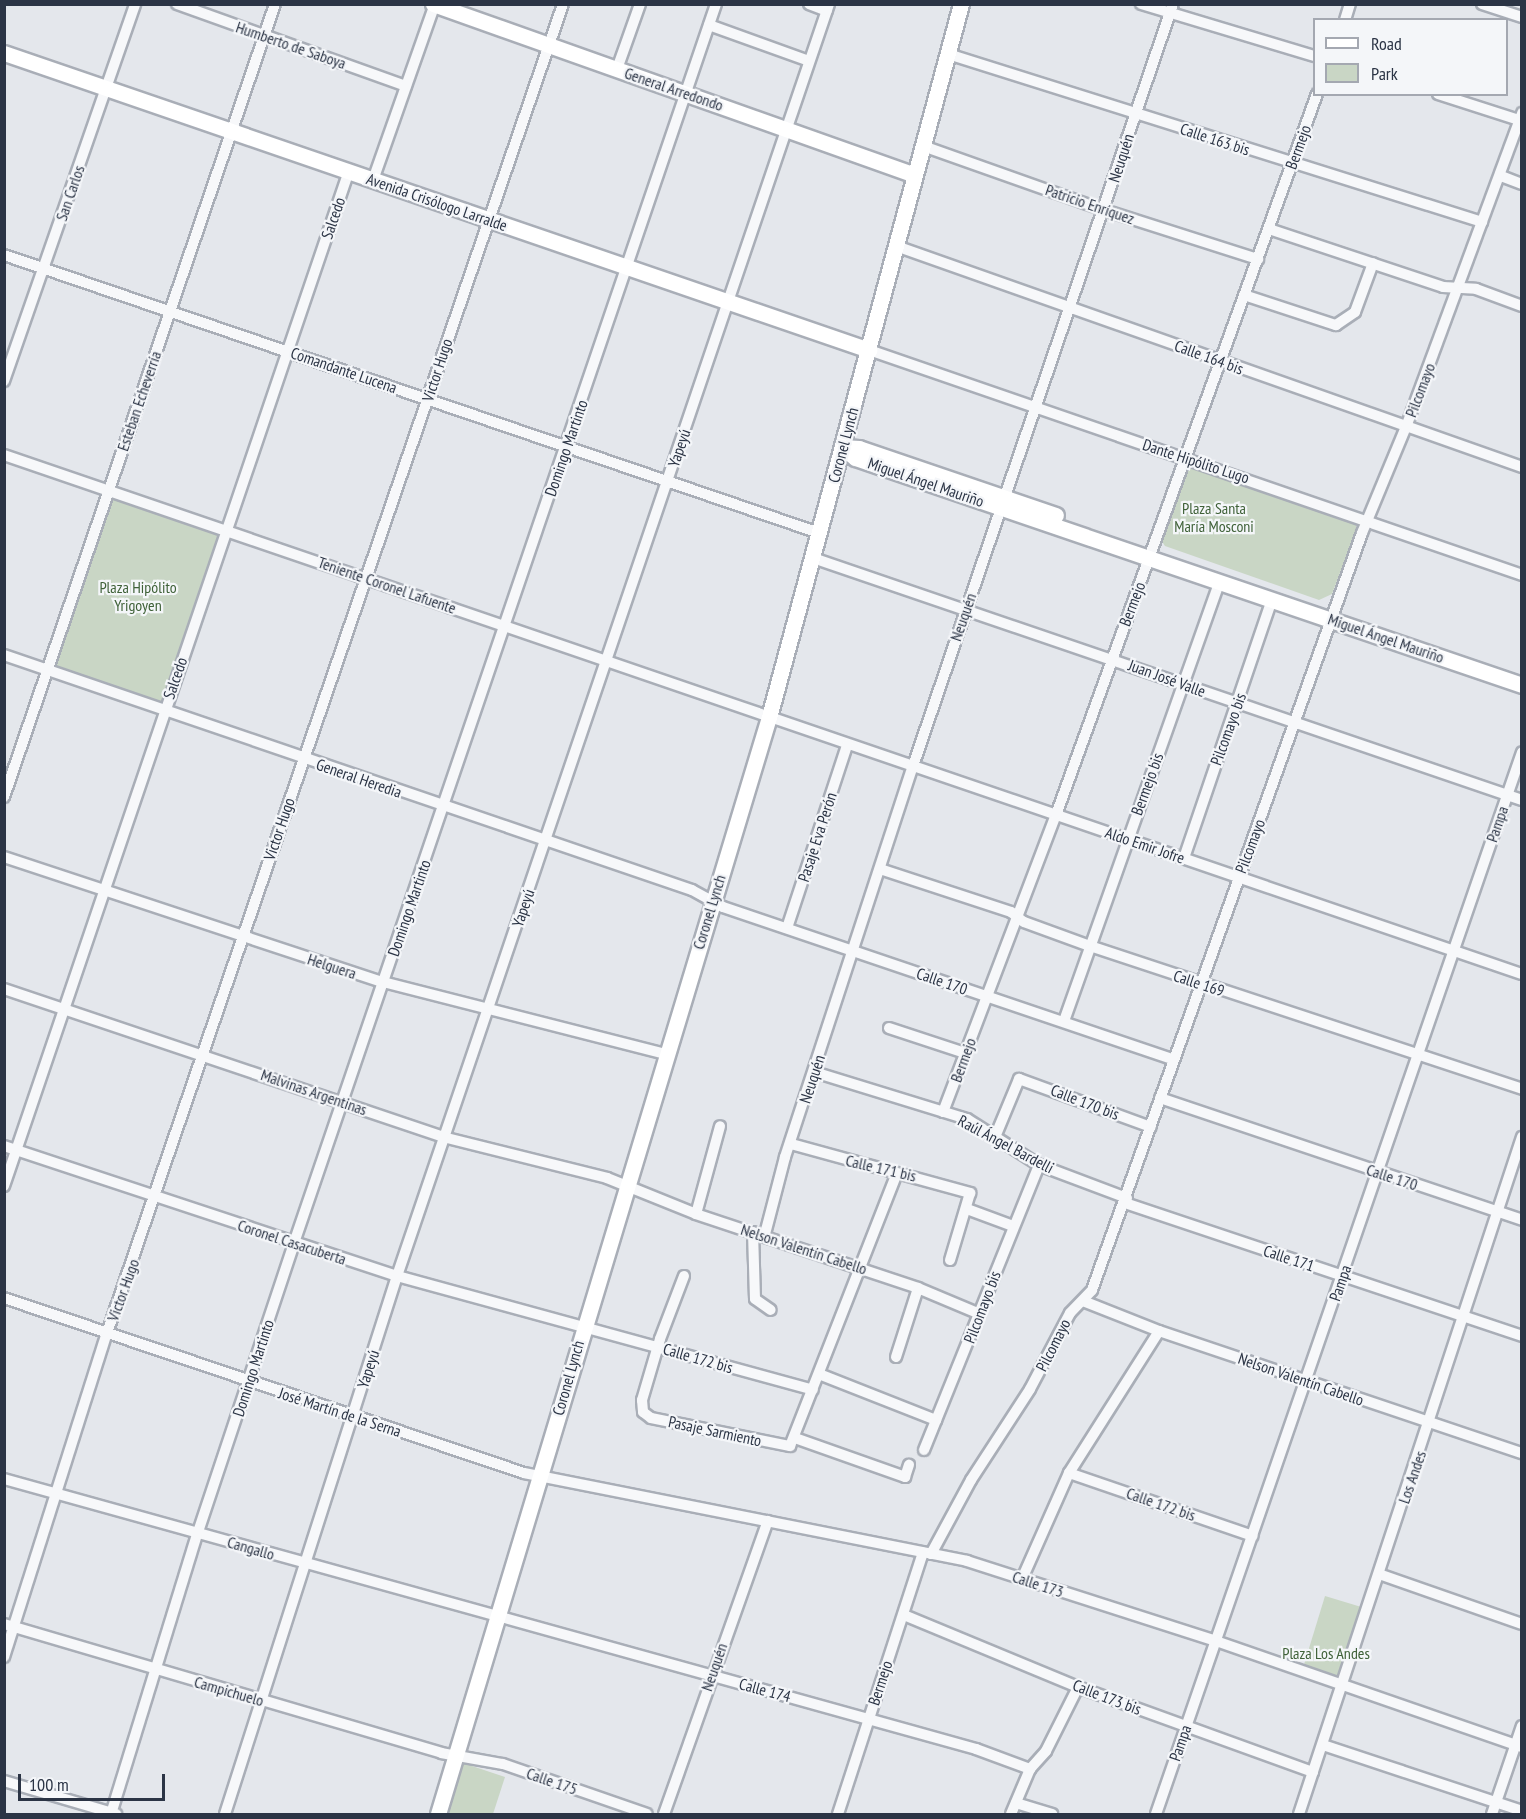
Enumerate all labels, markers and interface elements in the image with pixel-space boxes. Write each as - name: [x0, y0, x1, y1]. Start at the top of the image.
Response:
- street label: Humberto de Saboya: [233, 17, 349, 73]
- legend: [1313, 18, 1508, 96]
- text: Road: [1371, 32, 1402, 55]
- text: Park: [1371, 62, 1398, 85]
- street label: General Arredondo: [622, 63, 726, 115]
- street label: Calle 163 bis: [1178, 119, 1252, 159]
- street label: Bermejo: [1281, 122, 1315, 172]
- street label: Neuquén: [1104, 131, 1138, 185]
- street label: San Carlos: [52, 163, 88, 223]
- street label: Avenida Crisólogo Larralde: [364, 169, 510, 235]
- street label: Patricio Enríquez: [1043, 180, 1137, 228]
- street label: Salcedo: [317, 195, 349, 241]
- street label: Victor Hugo: [418, 336, 456, 404]
- street label: Calle 164 bis: [1172, 336, 1246, 378]
- street label: Comandante Lucena: [288, 343, 400, 397]
- street label: Esteban Echeverría: [113, 349, 165, 453]
- street label: Pilcomayo: [1401, 360, 1439, 420]
- street label: Domingo Martinto: [541, 397, 591, 499]
- street label: Coronel Lynch: [824, 405, 862, 485]
- street label: Yapeyú: [664, 426, 694, 470]
- street label: Dante Hipólito Lugo: [1140, 435, 1252, 487]
- street label: Miguel Ángel Mauriño: [865, 453, 987, 511]
- park label: Plaza Santa María Mosconi: [1174, 498, 1254, 536]
- street label: Teniente Coronel Lafuente: [315, 552, 459, 618]
- park label: Plaza Hipólito Yrigoyen: [99, 577, 177, 615]
- street label: Bermejo: [1115, 579, 1149, 629]
- street label: Neuquén: [946, 590, 980, 644]
- street label: Miguel Ángel Mauriño: [1325, 609, 1447, 667]
- street label: Salcedo: [159, 655, 191, 701]
- street label: Juan José Valle: [1126, 655, 1208, 701]
- street label: Pilcomayo bis: [1206, 690, 1250, 768]
- street label: Bermejo bis: [1127, 750, 1167, 818]
- street label: General Heredia: [314, 754, 404, 802]
- street label: Pasaje Eva Perón: [794, 790, 840, 884]
- street label: Victor Hugo: [259, 795, 299, 863]
- street label: Pampa: [1482, 803, 1512, 845]
- street label: Pilcomayo: [1231, 816, 1269, 876]
- street label: Aldo Emir Jofre: [1103, 822, 1187, 868]
- street label: Domingo Martinto: [384, 857, 434, 959]
- street label: Coronel Lynch: [689, 872, 729, 952]
- street label: Yapeyú: [508, 886, 538, 930]
- street label: Helguera: [305, 949, 359, 983]
- street label: Calle 170: [914, 963, 970, 999]
- street label: Calle 169: [1171, 966, 1227, 1000]
- street label: Bermejo: [946, 1035, 980, 1085]
- street label: Neuquén: [795, 1052, 829, 1106]
- street label: Malvinas Argentinas: [258, 1065, 370, 1119]
- street label: Calle 170 bis: [1048, 1080, 1122, 1124]
- street label: Raúl Ángel Bardelli: [955, 1111, 1057, 1177]
- street label: Calle 171 bis: [844, 1151, 918, 1185]
- street label: Calle 170: [1364, 1160, 1420, 1194]
- street label: Coronel Casacuberta: [235, 1215, 349, 1269]
- street label: Nelson Valentín Cabello: [738, 1219, 870, 1279]
- street label: Calle 171: [1261, 1241, 1317, 1275]
- street label: Victor Hugo: [103, 1256, 143, 1324]
- street label: Pampa: [1325, 1262, 1355, 1304]
- street label: Pilcomayo bis: [959, 1268, 1005, 1346]
- street label: Pilcomayo: [1032, 1315, 1074, 1375]
- street label: Domingo Martinto: [228, 1317, 278, 1419]
- street label: Coronel Lynch: [548, 1338, 588, 1418]
- street label: Calle 172 bis: [661, 1339, 735, 1377]
- street label: Yapeyú: [353, 1347, 383, 1391]
- street label: Nelson Valentín Cabello: [1236, 1348, 1366, 1410]
- street label: José Martín de la Serna: [276, 1383, 404, 1441]
- street label: Pasaje Sarmiento: [667, 1412, 763, 1450]
- street label: Los Andes: [1394, 1448, 1430, 1506]
- street label: Calle 172 bis: [1124, 1483, 1198, 1525]
- street label: Cangallo: [225, 1532, 277, 1564]
- street label: Calle 173: [1010, 1567, 1066, 1601]
- street label: Neuquén: [697, 1640, 731, 1694]
- park label: Plaza Los Andes: [1282, 1643, 1370, 1663]
- street label: Bermejo: [864, 1658, 896, 1708]
- street label: Campichuelo: [192, 1672, 266, 1710]
- street label: Calle 174: [737, 1674, 793, 1706]
- street label: Calle 173 bis: [1070, 1675, 1144, 1719]
- street label: Pampa: [1165, 1722, 1195, 1764]
- scale bar: [21, 1762, 168, 1800]
- street label: Calle 175: [524, 1763, 580, 1799]
- text: 100 m: [29, 1773, 69, 1796]

